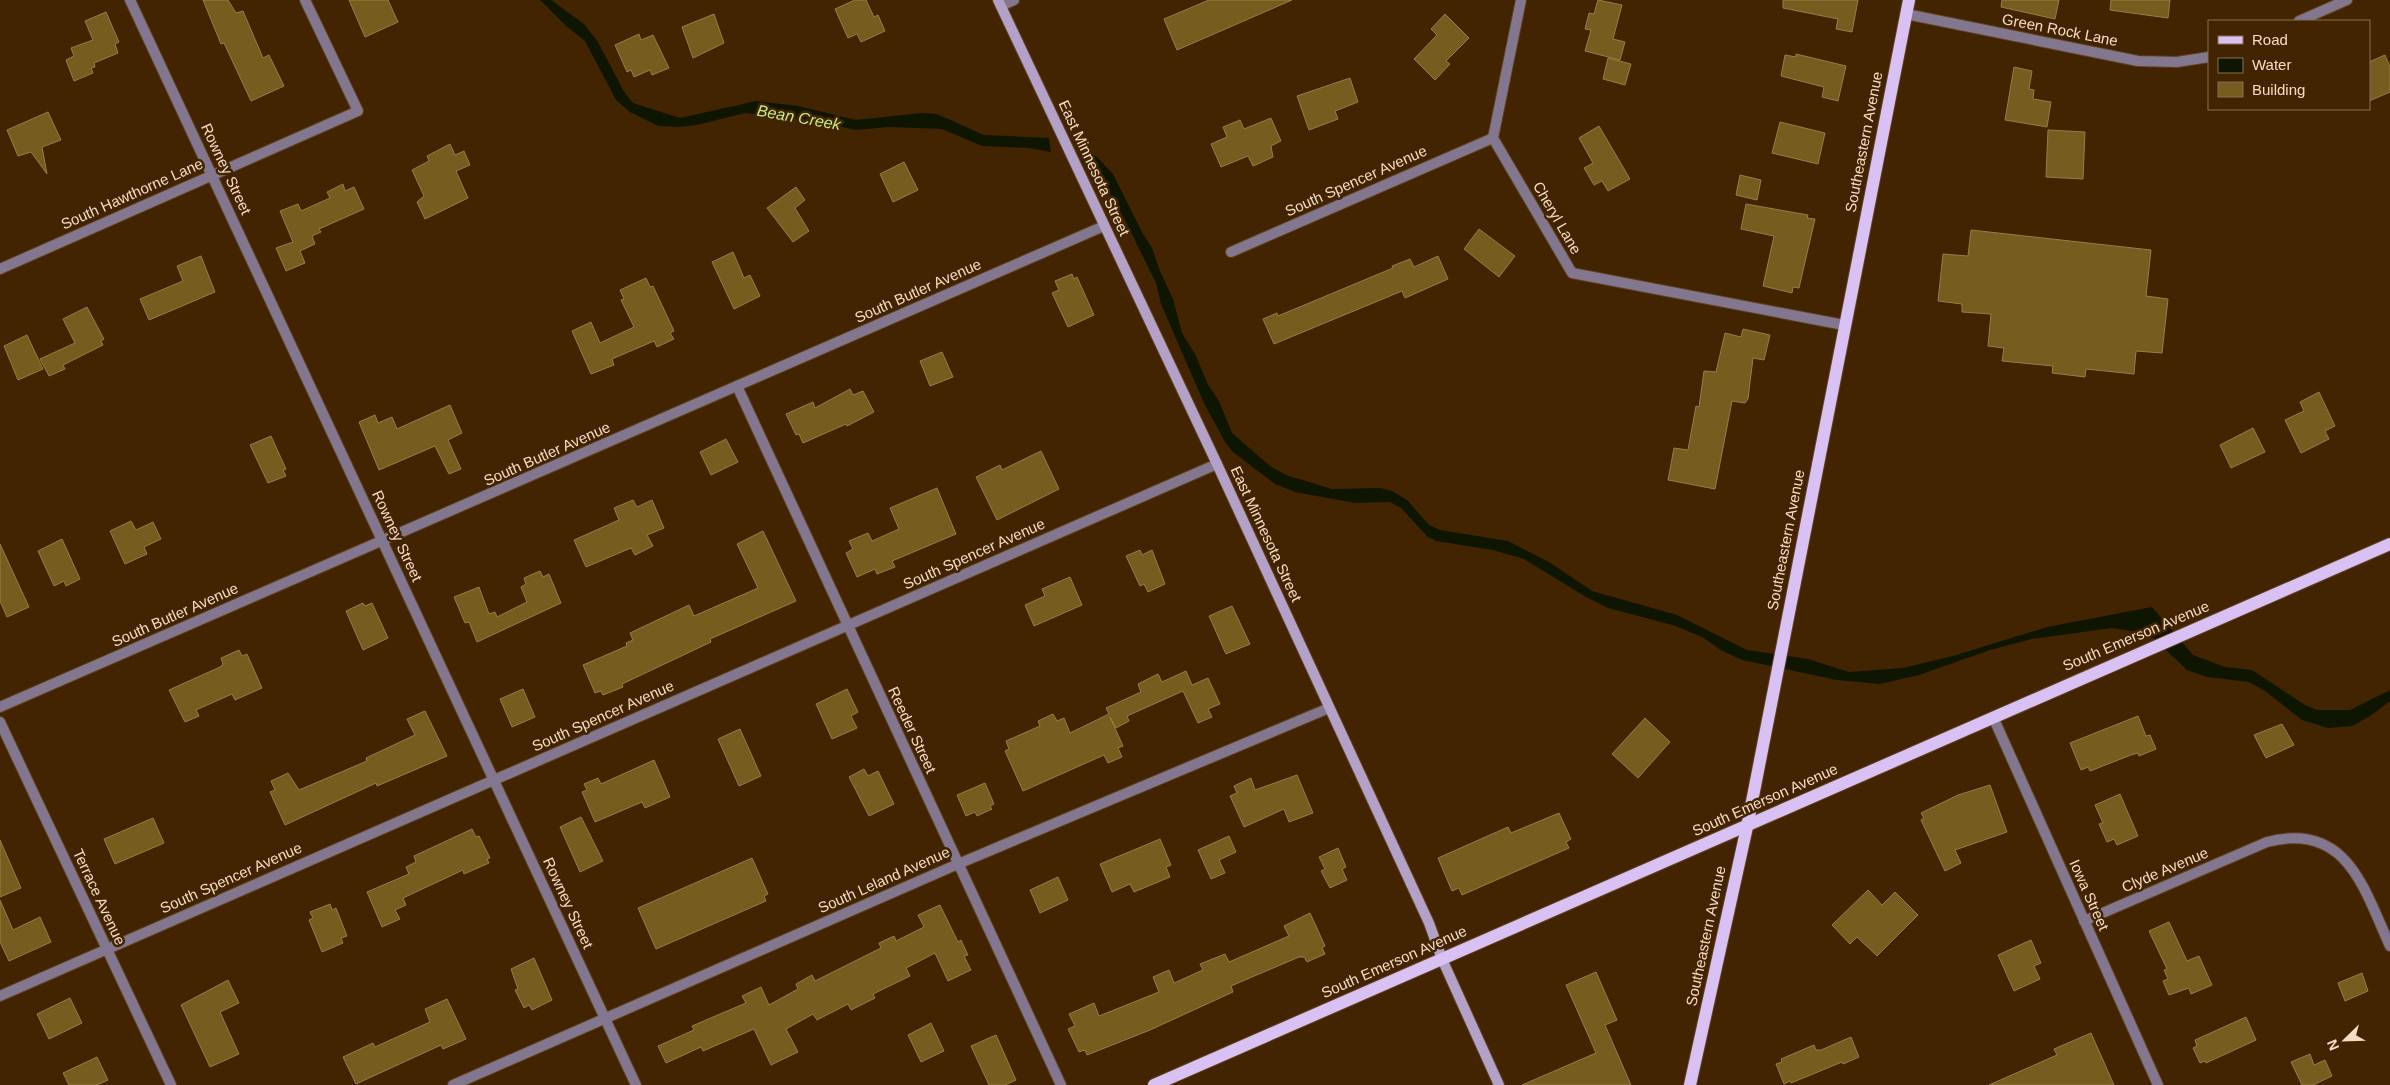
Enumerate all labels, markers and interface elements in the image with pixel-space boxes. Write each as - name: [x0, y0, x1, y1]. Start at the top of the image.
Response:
- street label: Green Rock Lane: [2001, 10, 2119, 49]
- legend: [2208, 20, 2370, 110]
- text: Road: [2252, 31, 2288, 48]
- text: Water: [2252, 56, 2291, 73]
- street label: Southeastern Avenue: [1842, 70, 1886, 214]
- text: Building: [2252, 81, 2305, 98]
- street label: East Minnesota Street: [1056, 97, 1134, 239]
- water label: Bean Creek: [756, 102, 843, 133]
- street label: Rowney Street: [198, 121, 255, 218]
- street label: South Spencer Avenue: [1282, 142, 1429, 219]
- street label: South Hawthorne Lane: [58, 155, 205, 233]
- street label: Cheryl Lane: [1530, 178, 1585, 257]
- street label: South Butler Avenue: [852, 255, 984, 326]
- street label: South Butler Avenue: [481, 418, 613, 489]
- street label: East Minnesota Street: [1228, 463, 1306, 605]
- street label: Southeastern Avenue: [1764, 468, 1808, 612]
- street label: Rowney Street: [369, 488, 426, 585]
- street label: South Spencer Avenue: [900, 515, 1047, 592]
- street label: South Butler Avenue: [109, 579, 241, 650]
- street label: South Emerson Avenue: [2060, 597, 2212, 674]
- street label: South Spencer Avenue: [529, 677, 676, 754]
- street label: Reeder Street: [885, 684, 940, 776]
- street label: South Emerson Avenue: [1689, 760, 1840, 839]
- street label: South Spencer Avenue: [157, 839, 304, 916]
- street label: South Leland Avenue: [815, 843, 952, 916]
- street label: Clyde Avenue: [2119, 844, 2211, 895]
- street label: Terrace Avenue: [70, 846, 129, 947]
- street label: Rowney Street: [540, 855, 597, 952]
- street label: Iowa Street: [2066, 857, 2113, 934]
- street label: Southeastern Avenue: [1682, 864, 1729, 1008]
- street label: South Emerson Avenue: [1318, 922, 1469, 1001]
- north arrow: [2320, 1015, 2370, 1065]
- text: N: [2324, 1037, 2342, 1053]

